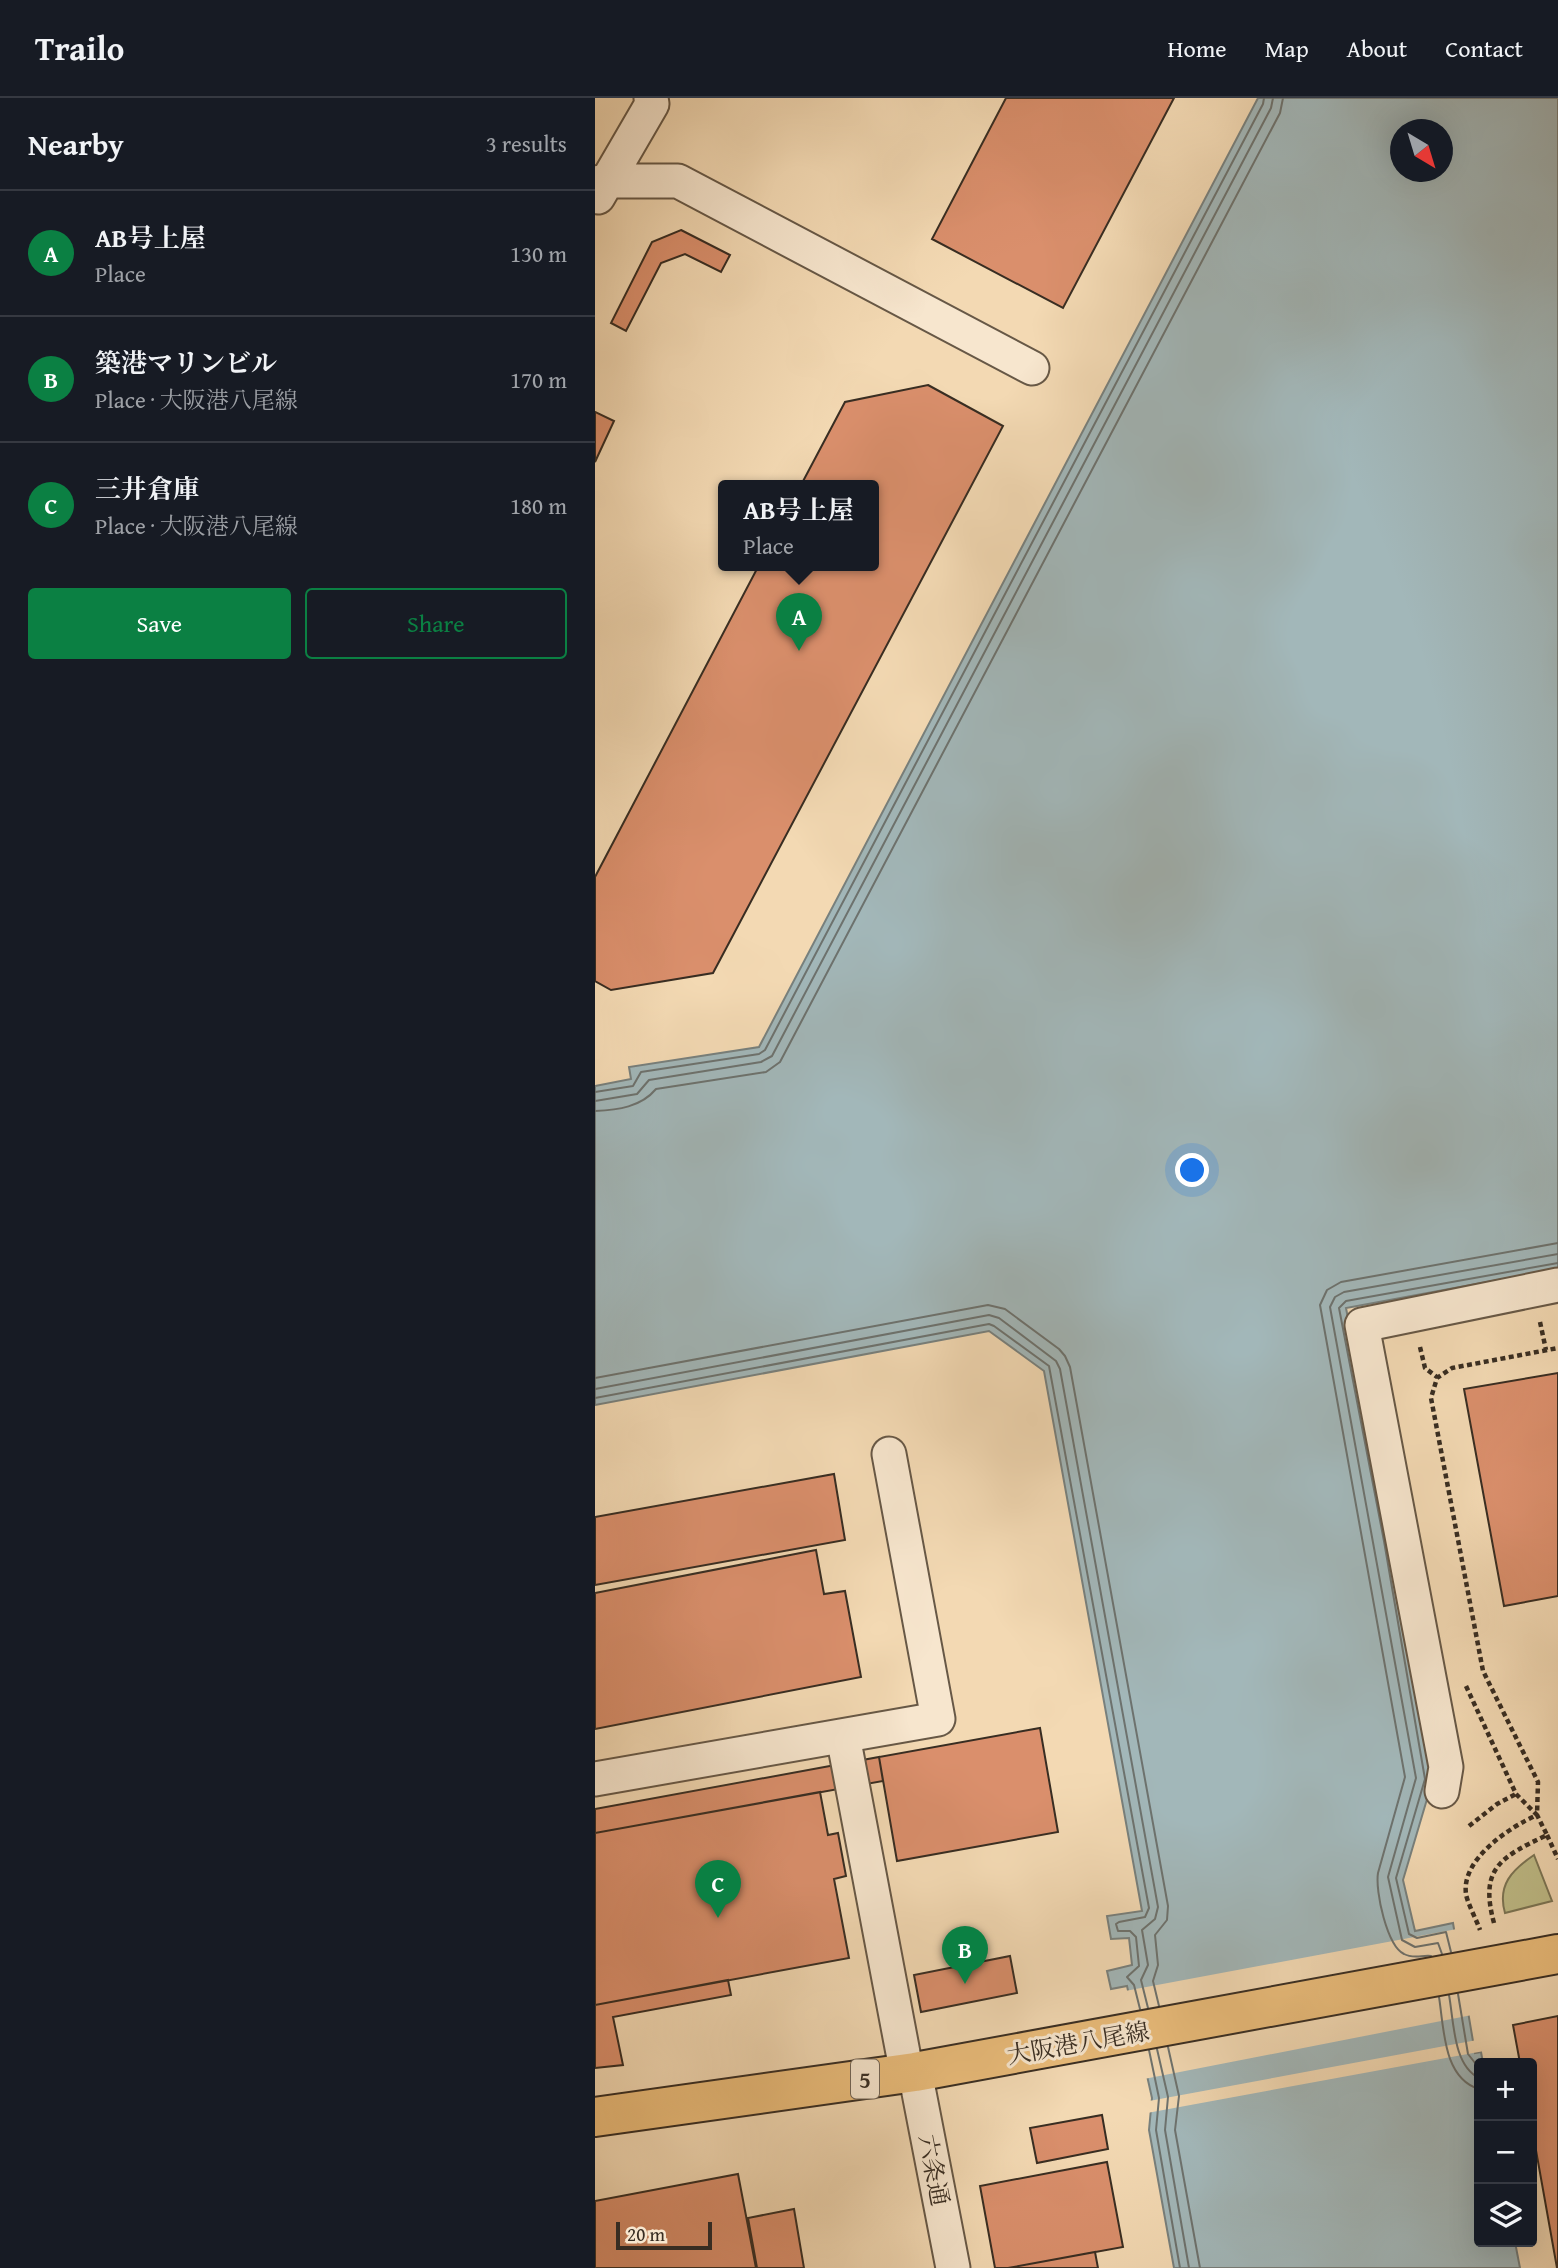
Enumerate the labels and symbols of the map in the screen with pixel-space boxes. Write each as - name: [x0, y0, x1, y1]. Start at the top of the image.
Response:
- north arrow: [1390, 119, 1453, 182]
- pin: A: [776, 593, 822, 651]
- your location: [1175, 1153, 1209, 1187]
- pin: C: [695, 1860, 741, 1918]
- pin: B: [942, 1926, 988, 1984]
- street label: 大阪港八尾線: [1004, 2013, 1152, 2073]
- road number: 5: [851, 2060, 879, 2098]
- street label: 六条通: [910, 2131, 958, 2209]
- scale bar: [616, 2219, 712, 2251]

